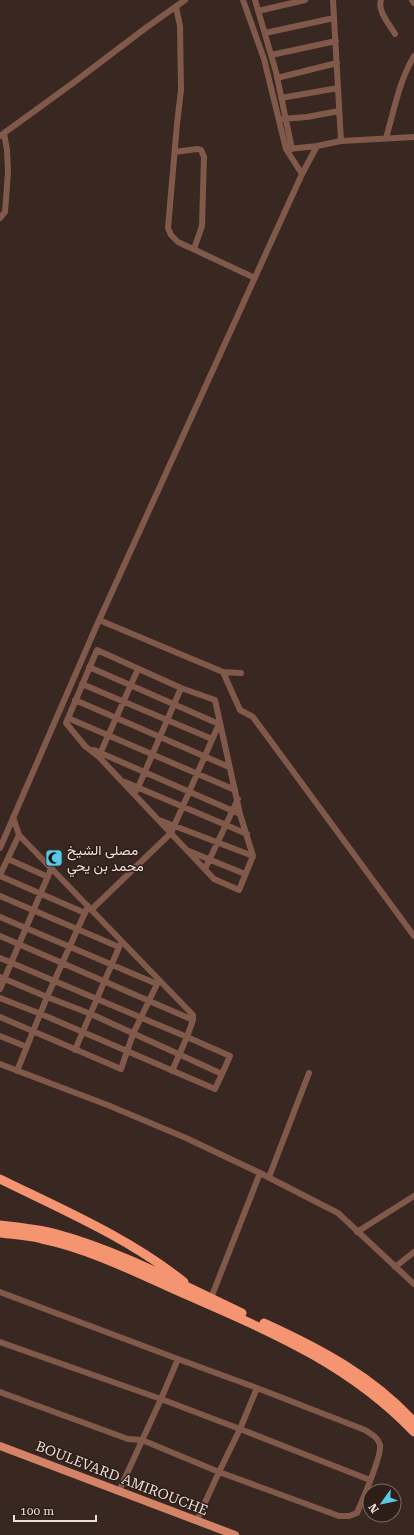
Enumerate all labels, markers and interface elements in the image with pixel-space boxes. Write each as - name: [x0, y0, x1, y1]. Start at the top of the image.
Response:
- place label: مصلى الشيخ محمد بن يحي: [67, 842, 144, 878]
- mosque icon: مصلى الشيخ محمد بن يحي: [44, 848, 64, 868]
- street label: BOULEVARD AMIROUCHE: [34, 1438, 210, 1518]
- north arrow: [362, 1483, 402, 1523]
- scale bar: [14, 1497, 96, 1523]
- text: N: [366, 1501, 382, 1515]
- text: 100 m: [20, 1504, 54, 1518]

